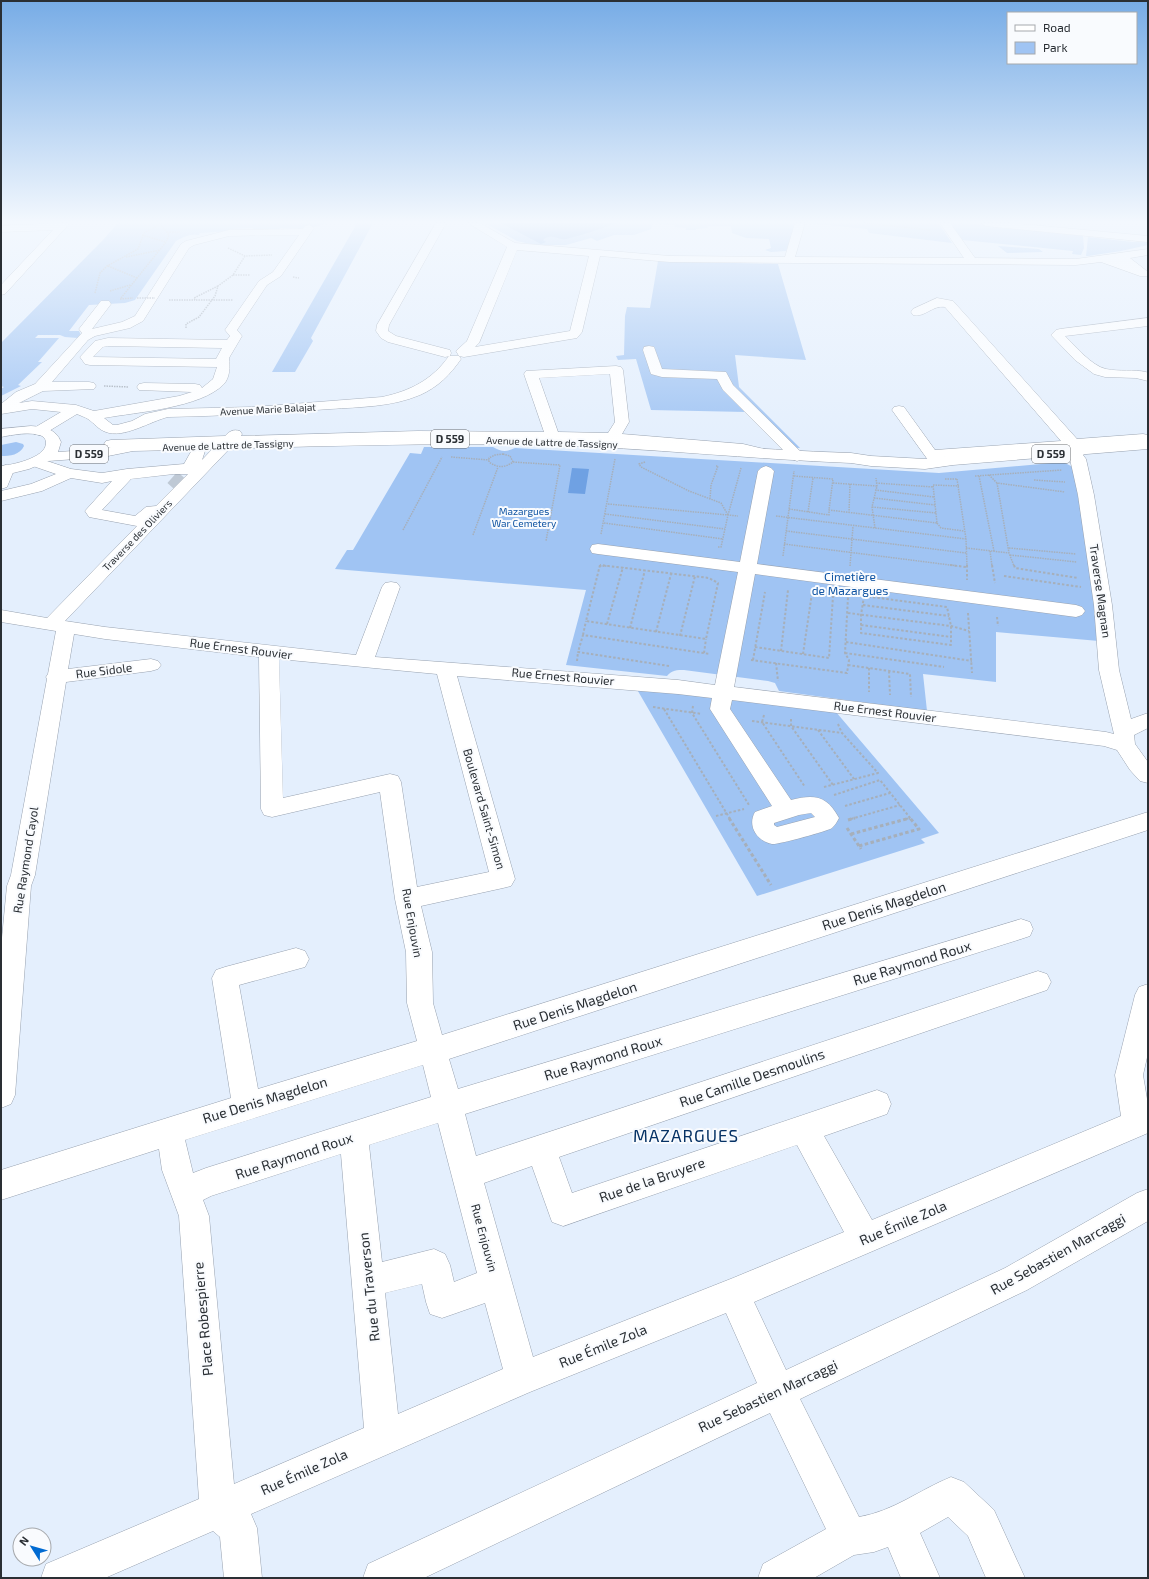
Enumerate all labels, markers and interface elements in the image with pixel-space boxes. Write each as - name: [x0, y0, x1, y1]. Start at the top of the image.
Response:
- legend: [1007, 12, 1137, 64]
- text: Road: [1043, 20, 1071, 34]
- text: Park: [1043, 40, 1068, 54]
- street label: Avenue Marie Balajat: [220, 400, 316, 418]
- road number: D 559: [431, 430, 469, 448]
- street label: Avenue de Lattre de Tassigny: [486, 434, 619, 450]
- street label: Avenue de Lattre de Tassigny: [162, 437, 295, 453]
- road number: D 559: [70, 445, 108, 463]
- road number: D 559: [1032, 445, 1070, 463]
- street label: Traverse des Oliviers: [100, 497, 174, 573]
- park label: Mazargues War Cemetery: [492, 505, 557, 529]
- street label: Traverse Magnan: [1087, 543, 1114, 639]
- park label: Cimetière de Mazargues: [812, 569, 888, 597]
- street label: Rue Ernest Rouvier: [189, 635, 293, 661]
- street label: Rue Sidole: [75, 660, 133, 680]
- street label: Rue Ernest Rouvier: [511, 665, 615, 687]
- street label: Rue Ernest Rouvier: [833, 698, 937, 724]
- street label: Boulevard Saint-Simon: [461, 747, 509, 871]
- street label: Rue Raymond Cayol: [10, 805, 40, 914]
- street label: Rue Denis Magdelon: [820, 877, 948, 934]
- street label: Rue Enjouvin: [399, 887, 426, 959]
- street label: Rue Raymond Roux: [851, 936, 973, 989]
- street label: Rue Denis Magdelon: [511, 977, 639, 1034]
- street label: Rue Raymond Roux: [542, 1031, 664, 1084]
- street label: Rue Camille Desmoulins: [677, 1045, 827, 1110]
- street label: Rue Denis Magdelon: [200, 1072, 329, 1127]
- district label: MAZARGUES: [633, 1125, 739, 1145]
- street label: Rue Raymond Roux: [233, 1128, 355, 1183]
- street label: Rue de la Bruyere: [597, 1153, 707, 1206]
- street label: Rue Émile Zola: [857, 1196, 949, 1249]
- street label: Rue Enjouvin: [468, 1202, 501, 1274]
- street label: Rue Sebastien Marcaggi: [987, 1209, 1128, 1298]
- street label: Rue du Traverson: [354, 1232, 383, 1343]
- street label: Place Robespierre: [189, 1261, 216, 1377]
- street label: Rue Émile Zola: [556, 1320, 649, 1371]
- street label: Rue Sebastien Marcaggi: [695, 1356, 840, 1435]
- street label: Rue Émile Zola: [258, 1445, 350, 1498]
- north arrow: [12, 1527, 52, 1567]
- text: N: [16, 1534, 31, 1548]

